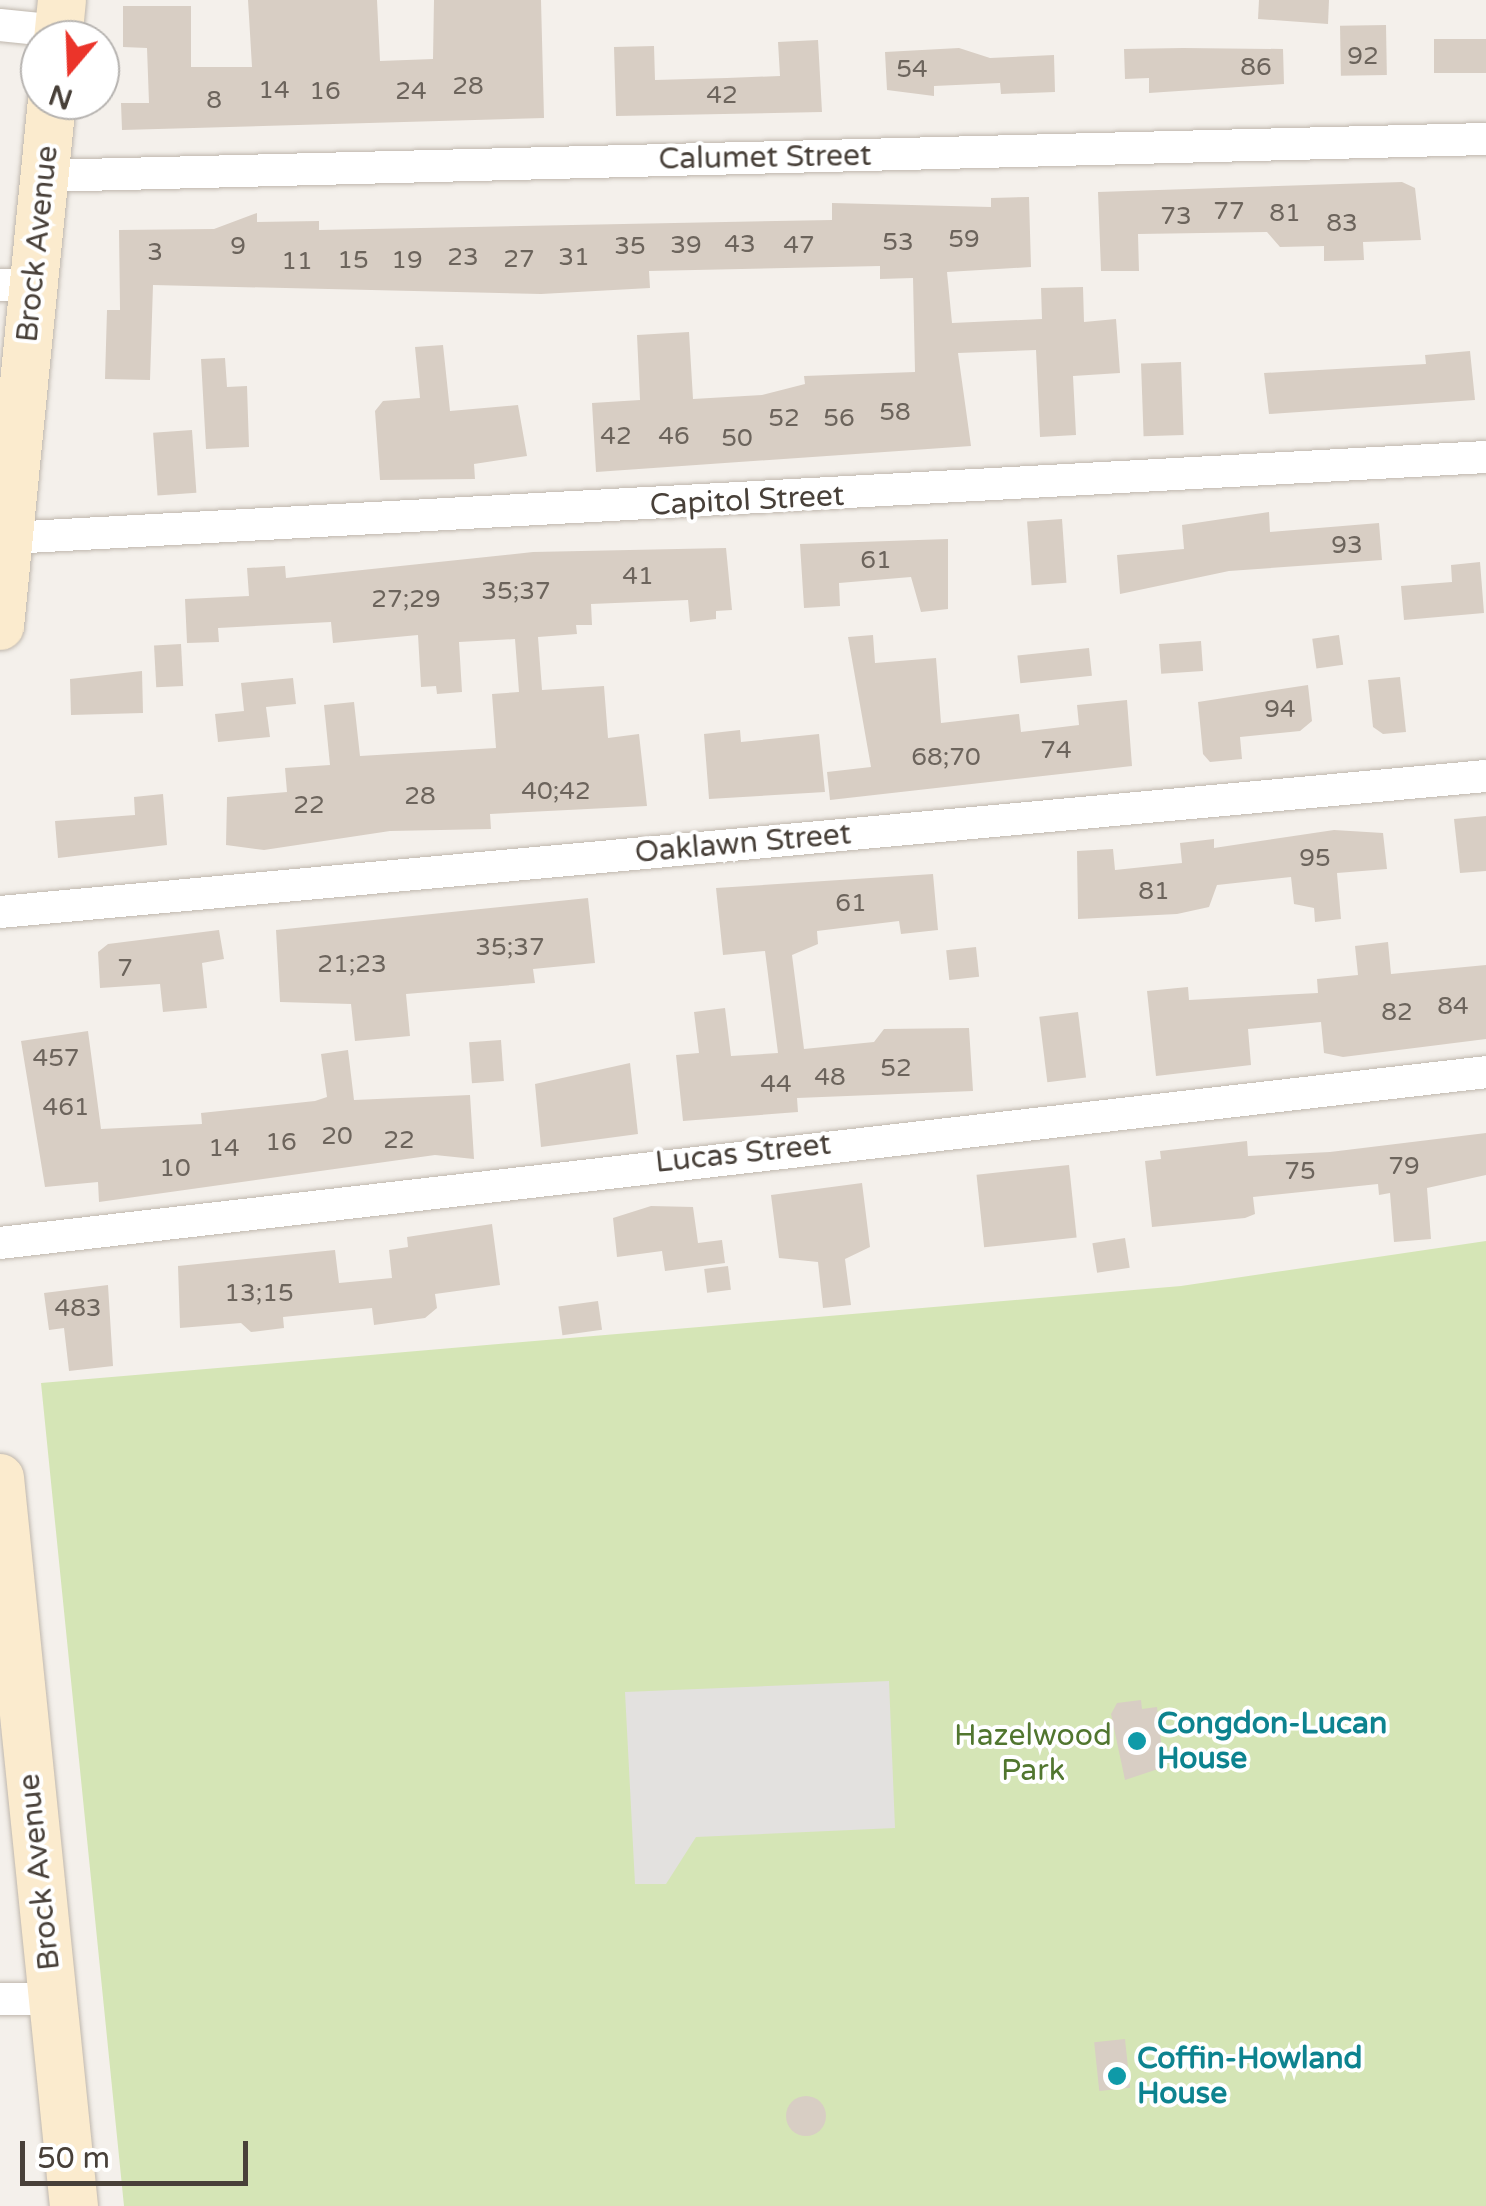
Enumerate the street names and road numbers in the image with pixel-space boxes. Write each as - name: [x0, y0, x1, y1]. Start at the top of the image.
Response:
- street label: Calumet Street: [658, 138, 872, 178]
- street label: Brock Avenue: [10, 144, 66, 344]
- street label: Capitol Street: [649, 478, 845, 524]
- street label: Oaklawn Street: [633, 817, 853, 871]
- street label: Lucas Street: [653, 1127, 833, 1181]
- street label: Brock Avenue: [12, 1772, 68, 1972]

